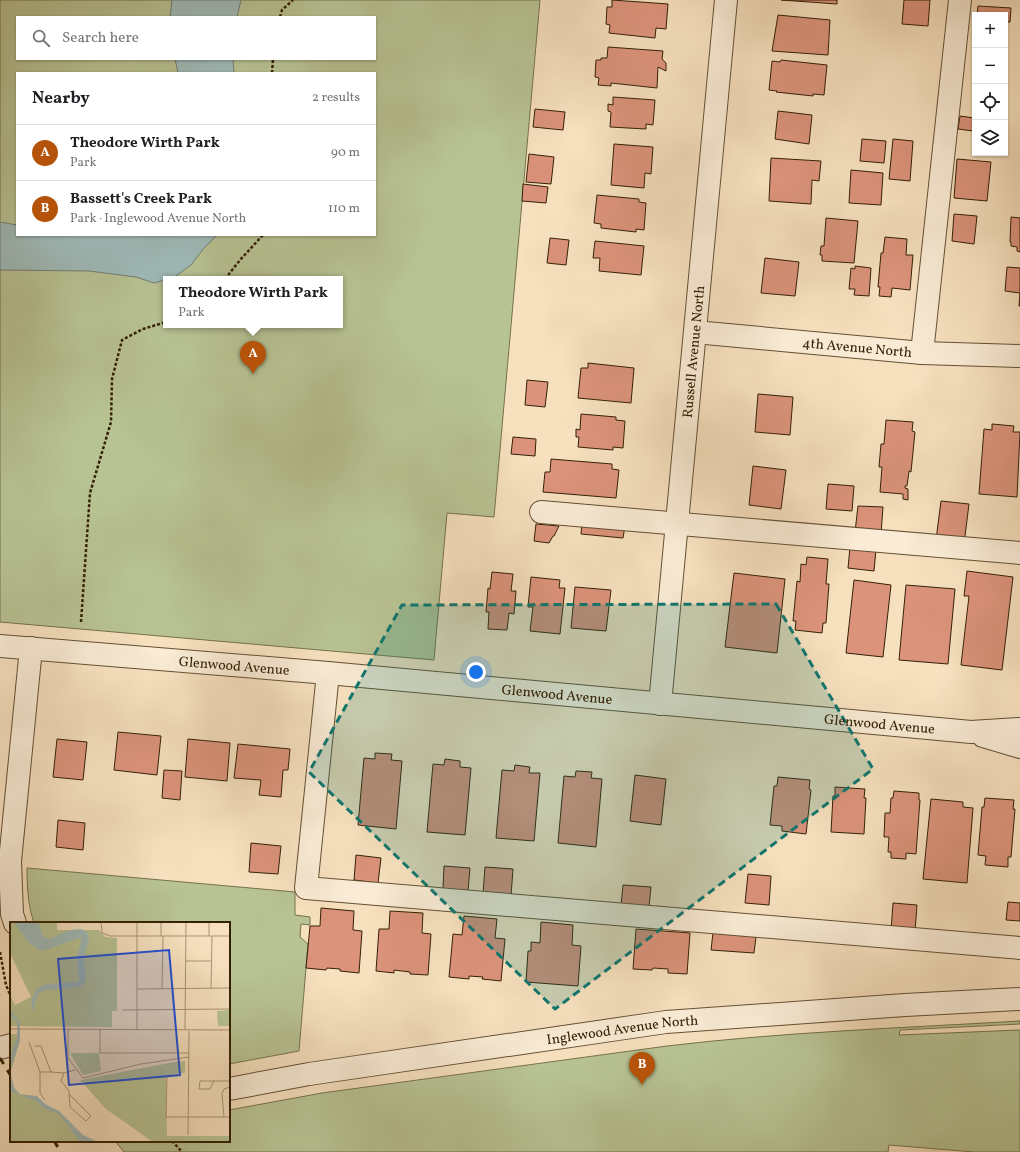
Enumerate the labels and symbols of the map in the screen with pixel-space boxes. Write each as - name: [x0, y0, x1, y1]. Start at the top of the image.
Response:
- street label: Russell Avenue North: [679, 285, 710, 419]
- street label: 4th Avenue North: [801, 334, 913, 363]
- pin: A: [240, 341, 266, 374]
- street label: Glenwood Avenue: [178, 653, 291, 681]
- your location: [466, 662, 486, 682]
- street label: Glenwood Avenue: [501, 681, 613, 710]
- street label: Glenwood Avenue: [823, 711, 936, 740]
- inset map: [10, 922, 230, 1142]
- street label: Inglewood Avenue North: [545, 1012, 699, 1050]
- pin: B: [629, 1052, 655, 1085]

